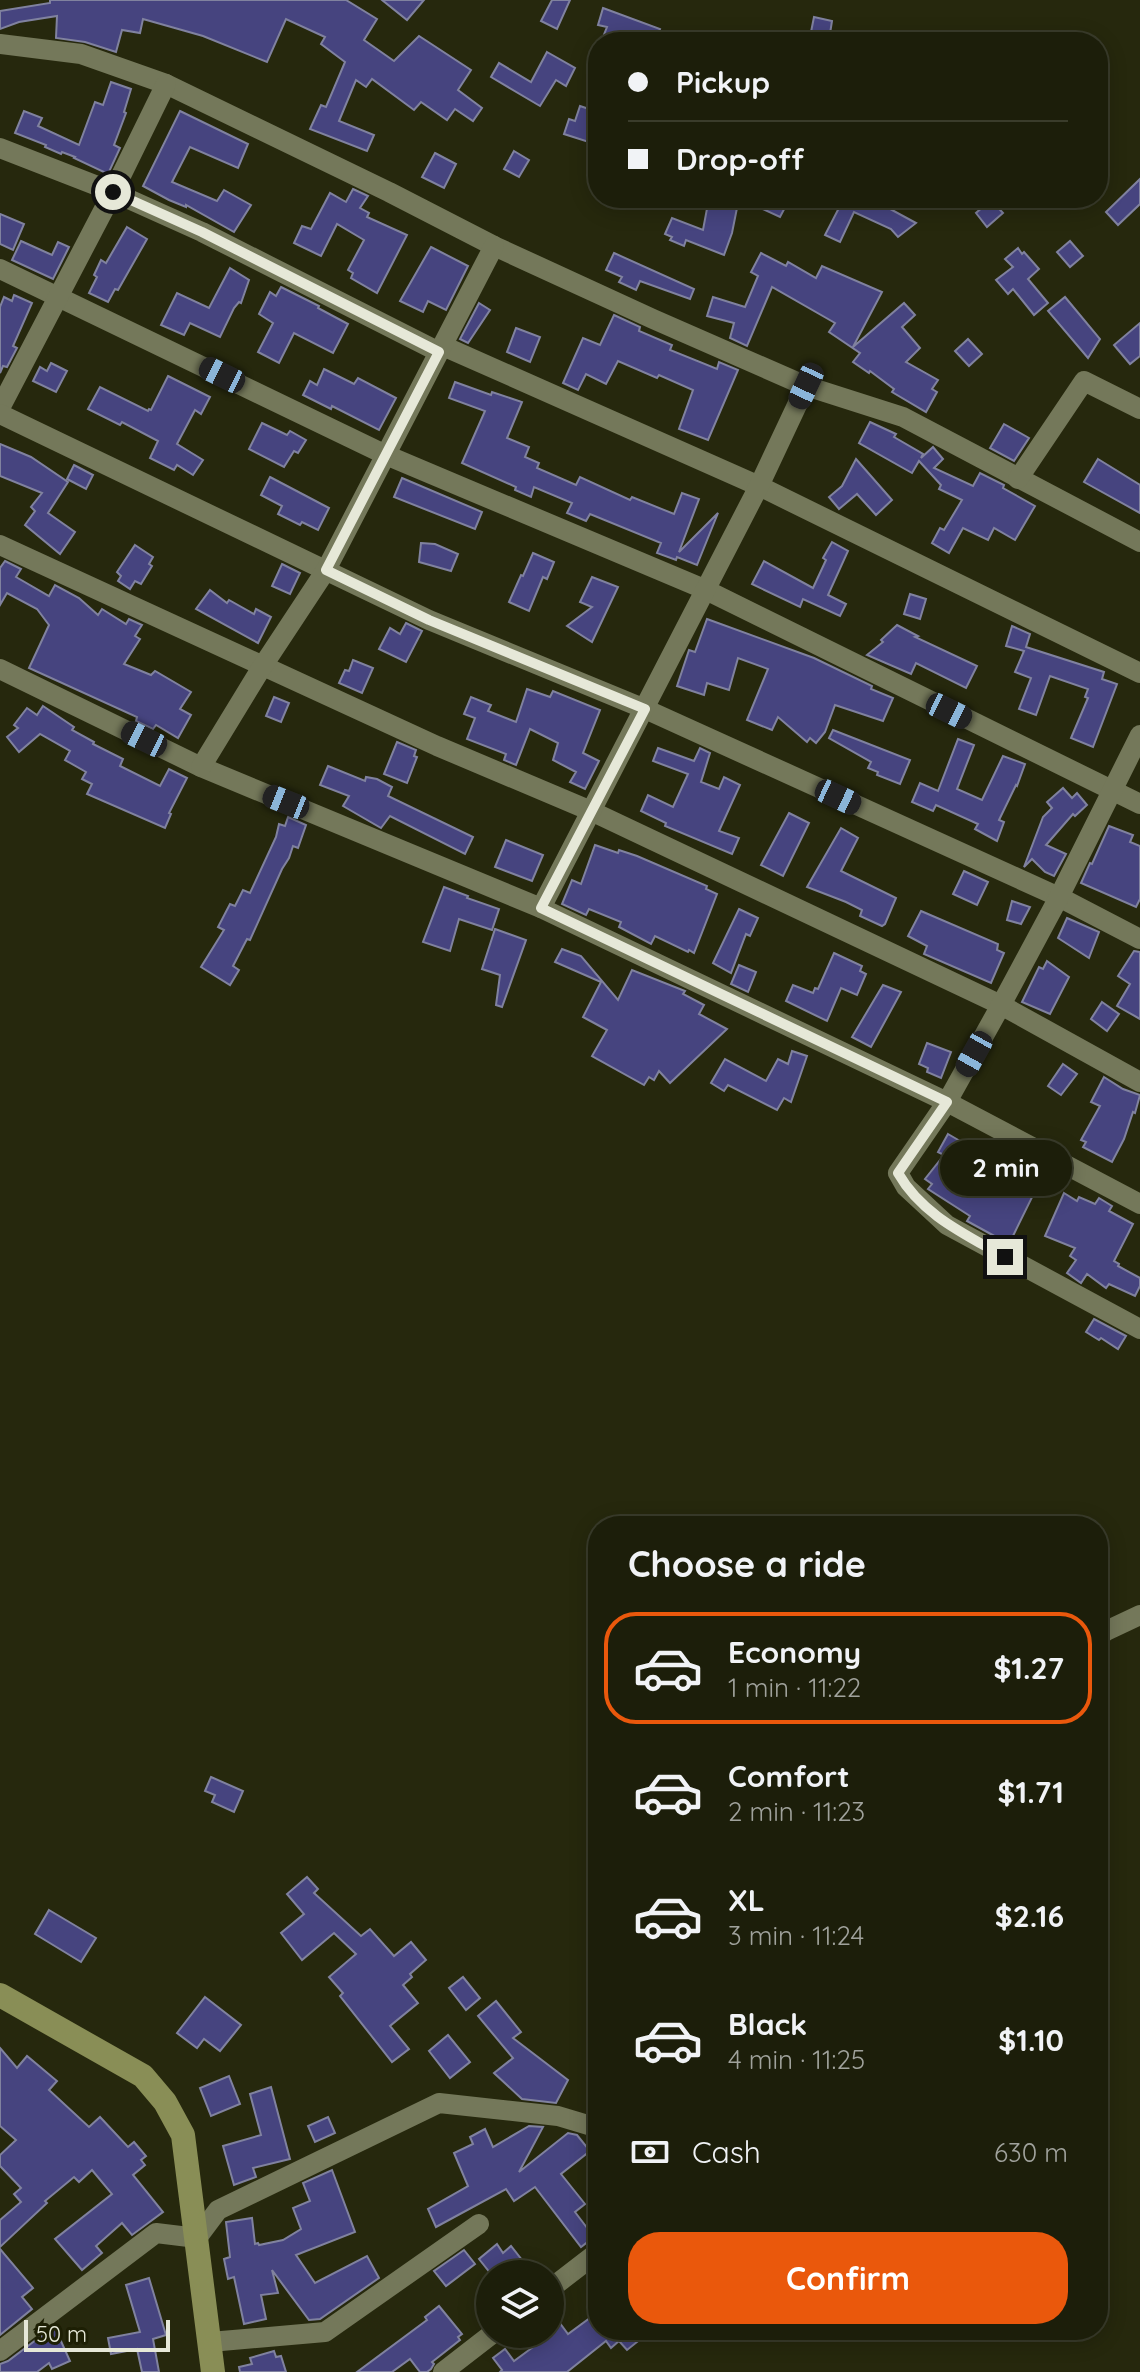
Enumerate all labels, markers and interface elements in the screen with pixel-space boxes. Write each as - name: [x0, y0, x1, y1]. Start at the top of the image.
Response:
- text: Pickup: [676, 63, 770, 101]
- text: Drop-off: [676, 140, 804, 178]
- route start: [95, 174, 131, 210]
- car: [195, 354, 249, 396]
- car: [785, 359, 827, 413]
- car: [922, 690, 976, 732]
- car: [117, 718, 171, 760]
- car: [811, 776, 865, 818]
- car: [259, 782, 313, 822]
- car: [952, 1027, 996, 1081]
- callout: 2 min: [939, 1141, 1071, 1197]
- text: 2 min: [972, 1151, 1040, 1184]
- route end: [987, 1239, 1023, 1275]
- text: Choose a ride: [628, 1541, 866, 1586]
- icon: car: [632, 1632, 704, 1704]
- text: Economy: [728, 1633, 861, 1671]
- text: $1.27: [993, 1649, 1064, 1687]
- text: 1 min · 11:22: [728, 1671, 861, 1704]
- icon: car: [632, 1756, 704, 1828]
- text: Comfort: [728, 1757, 849, 1795]
- text: $1.71: [998, 1773, 1064, 1811]
- text: 2 min · 11:23: [728, 1795, 865, 1828]
- icon: car: [632, 1880, 704, 1952]
- text: XL: [728, 1881, 765, 1919]
- text: $2.16: [995, 1897, 1064, 1935]
- text: 3 min · 11:24: [728, 1919, 864, 1952]
- icon: car: [632, 2004, 704, 2076]
- text: Black: [728, 2005, 807, 2043]
- text: $1.10: [998, 2021, 1064, 2059]
- text: 4 min · 11:25: [728, 2043, 865, 2076]
- icon: cash: [628, 2130, 672, 2174]
- text: Cash: [692, 2133, 761, 2171]
- text: 630 m: [994, 2136, 1068, 2169]
- button: Confirm: [628, 2232, 1068, 2324]
- map controls: [476, 2260, 564, 2348]
- button: layers: [476, 2260, 564, 2348]
- scale bar: [24, 2316, 170, 2352]
- text: 50 m: [36, 2320, 87, 2348]

